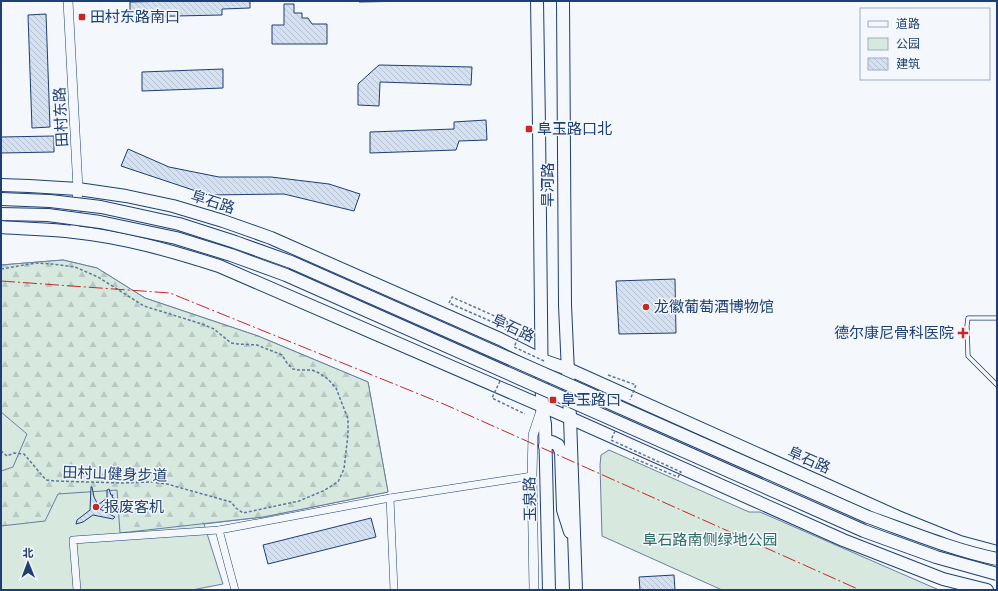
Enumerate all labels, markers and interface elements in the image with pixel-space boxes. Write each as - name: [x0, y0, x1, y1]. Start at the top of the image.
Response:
- place label: 田村东路南口: [90, 8, 180, 26]
- legend: [860, 8, 990, 80]
- marker: 田村东路南口: [77, 12, 87, 22]
- text: 道路: [896, 17, 920, 31]
- text: 公园: [896, 37, 920, 51]
- text: 建筑: [896, 57, 920, 71]
- street label: 田村东路: [50, 87, 72, 147]
- place label: 阜玉路口北: [537, 120, 612, 138]
- marker: 阜玉路口北: [524, 124, 534, 134]
- street label: 旱河路: [539, 162, 557, 208]
- street label: 阜石路: [189, 186, 237, 218]
- place label: 龙徽葡萄酒博物馆: [654, 298, 774, 316]
- marker: 龙徽葡萄酒博物馆: [641, 302, 651, 312]
- street label: 阜石路: [489, 310, 537, 346]
- place label: 德尔康尼骨科医院: [834, 324, 954, 342]
- marker: 德尔康尼骨科医院: [957, 327, 969, 339]
- place label: 阜玉路口: [561, 391, 621, 409]
- marker: 阜玉路口: [548, 395, 558, 405]
- street label: 阜石路: [785, 443, 833, 477]
- street label: 田村山健身步道: [62, 463, 168, 485]
- street label: 玉泉路: [521, 476, 539, 522]
- place label: 报废客机: [104, 498, 164, 516]
- marker: 报废客机: [91, 502, 101, 512]
- park label: 阜石路南侧绿地公园: [642, 531, 778, 549]
- north arrow: [8, 543, 48, 583]
- text: 北: [22, 547, 33, 560]

